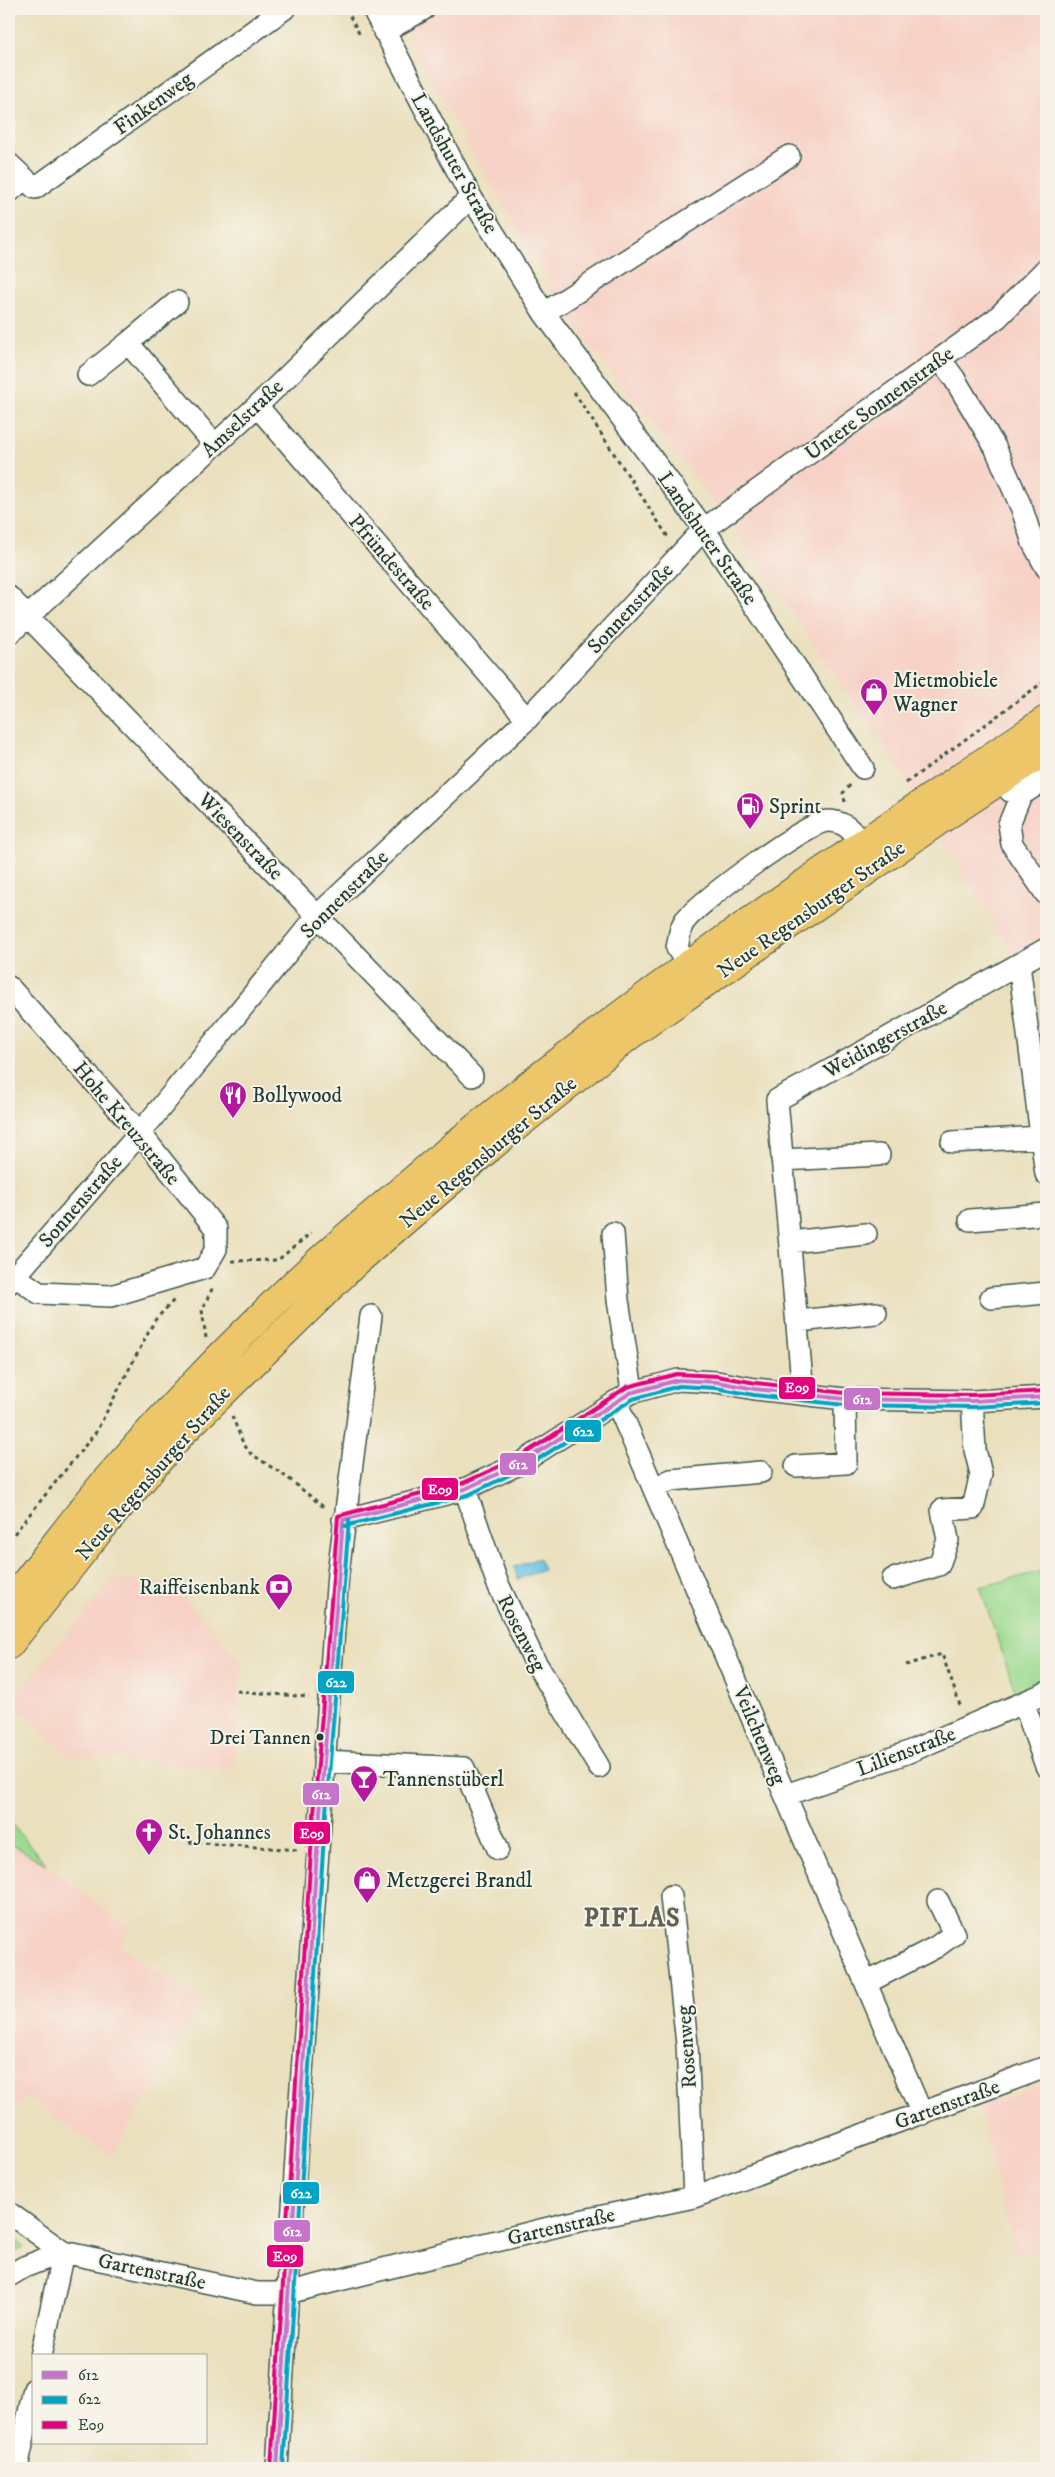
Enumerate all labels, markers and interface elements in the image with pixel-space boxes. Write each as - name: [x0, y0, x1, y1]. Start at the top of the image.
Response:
- street label: Finkenweg: [109, 66, 199, 141]
- street label: Landshuter Straße: [405, 88, 504, 239]
- street label: Untere Sonnenstraße: [800, 341, 959, 467]
- street label: Amselstraße: [196, 374, 289, 463]
- street label: Landshuter Straße: [651, 467, 763, 611]
- street label: Pfründestraße: [342, 509, 440, 616]
- street label: Sonnenstraße: [582, 558, 680, 659]
- place label: Mietmobiele Wagner: [892, 668, 998, 718]
- shop icon: Mietmobiele Wagner: [859, 677, 889, 716]
- street label: Wiesenstraße: [191, 787, 289, 886]
- fuel station icon: Sprint: [735, 791, 765, 830]
- place label: Sprint: [769, 794, 822, 820]
- street label: Neue Regensburger Straße: [713, 835, 911, 984]
- street label: Sonnenstraße: [295, 845, 395, 944]
- street label: Weidingerstraße: [818, 995, 952, 1085]
- street label: Hohe Kreuzstraße: [67, 1056, 186, 1191]
- street label: Neue Regensburger Straße: [395, 1071, 583, 1234]
- restaurant icon: Bollywood: [218, 1080, 248, 1119]
- place label: Bollywood: [252, 1083, 343, 1109]
- street label: Sonnenstraße: [33, 1150, 128, 1253]
- line badge: E09: [778, 1376, 816, 1400]
- text: E09: [785, 1379, 809, 1397]
- street label: Neue Regensburger Straße: [71, 1381, 237, 1566]
- line badge: 612: [843, 1387, 881, 1411]
- text: 612: [852, 1391, 873, 1409]
- line badge: 622: [564, 1419, 602, 1443]
- text: 622: [572, 1423, 595, 1441]
- line badge: 612: [499, 1452, 537, 1476]
- text: 612: [508, 1456, 529, 1474]
- line badge: E09: [421, 1477, 459, 1501]
- text: E09: [428, 1481, 452, 1499]
- bank icon: Raiffeisenbank: [264, 1572, 294, 1611]
- place label: Raiffeisenbank: [139, 1575, 261, 1601]
- street label: Rosenweg: [491, 1591, 552, 1677]
- line badge: 622: [317, 1670, 355, 1694]
- text: 622: [325, 1674, 348, 1692]
- street label: Veilchenweg: [726, 1681, 792, 1789]
- street label: Lilienstraße: [853, 1721, 960, 1783]
- place label: Drei Tannen: [210, 1726, 312, 1751]
- marker: Drei Tannen: [315, 1732, 325, 1742]
- bar icon: Tannenstüberl: [349, 1764, 379, 1803]
- place label: Tannenstüberl: [383, 1767, 505, 1793]
- line badge: 612: [302, 1782, 340, 1806]
- text: 612: [311, 1786, 332, 1804]
- church icon: St. Johannes: [134, 1817, 164, 1856]
- place label: St. Johannes: [168, 1820, 271, 1846]
- line badge: E09: [293, 1821, 331, 1845]
- text: E09: [300, 1825, 324, 1843]
- shop icon: Metzgerei Brandl: [352, 1865, 382, 1904]
- place label: Metzgerei Brandl: [386, 1868, 533, 1894]
- district label: PIFLAS: [583, 1902, 681, 1935]
- street label: Rosenweg: [671, 2004, 703, 2089]
- street label: Gartenstraße: [891, 2074, 1004, 2136]
- line badge: 622: [282, 2181, 320, 2205]
- text: 622: [290, 2185, 313, 2203]
- street label: Gartenstraße: [505, 2202, 618, 2252]
- line badge: 612: [273, 2219, 311, 2243]
- text: 612: [282, 2223, 303, 2241]
- line badge: E09: [266, 2244, 304, 2268]
- street label: Gartenstraße: [95, 2248, 208, 2296]
- text: E09: [273, 2248, 297, 2266]
- legend: [32, 2354, 208, 2444]
- text: 612: [78, 2366, 99, 2385]
- text: 622: [78, 2390, 101, 2409]
- text: E09: [78, 2416, 104, 2435]

